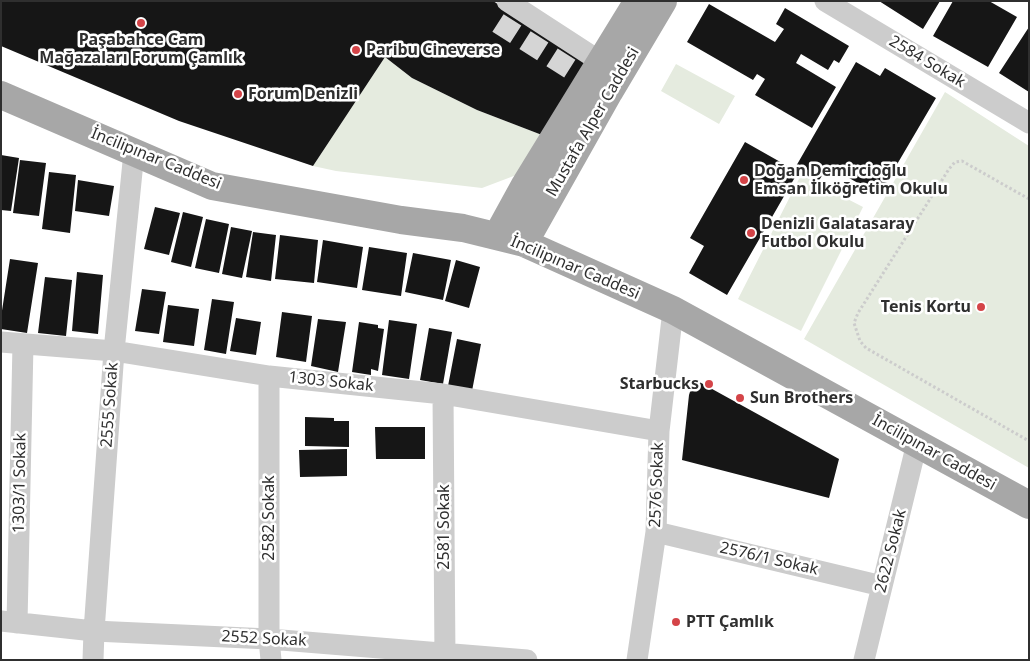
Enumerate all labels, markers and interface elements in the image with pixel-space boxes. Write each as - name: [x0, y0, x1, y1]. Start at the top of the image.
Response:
- marker: Paşabahce Cam Mağazaları Forum Çamlık: [135, 17, 147, 29]
- place label: Paşabahce Cam Mağazaları Forum Çamlık: [39, 30, 243, 68]
- street label: 2584 Sokak: [885, 32, 969, 92]
- place label: Paribu Cineverse: [366, 40, 500, 60]
- marker: Paribu Cineverse: [350, 44, 362, 56]
- street label: Mustafa Alper Caddesi: [542, 44, 644, 200]
- place label: Forum Denizli: [248, 84, 358, 104]
- marker: Forum Denizli: [232, 88, 244, 100]
- street label: İncilipınar Caddesi: [88, 124, 224, 194]
- place label: Doğan Demircioğlu Emsan İlköğretim Okulu: [754, 161, 948, 199]
- marker: Doğan Demircioğlu Emsan İlköğretim Okulu: [738, 174, 750, 186]
- place label: Denizli Galatasaray Futbol Okulu: [761, 214, 914, 252]
- marker: Denizli Galatasaray Futbol Okulu: [745, 227, 757, 239]
- street label: İncilipınar Caddesi: [507, 232, 643, 304]
- place label: Tenis Kortu: [881, 297, 971, 317]
- marker: Tenis Kortu: [975, 301, 987, 313]
- street label: 2555 Sokak: [97, 362, 123, 448]
- street label: 1303 Sokak: [288, 368, 374, 396]
- place label: Starbucks: [620, 374, 699, 394]
- marker: Starbucks: [703, 378, 715, 390]
- place label: Sun Brothers: [750, 388, 853, 408]
- marker: Sun Brothers: [734, 392, 746, 404]
- street label: İncilipınar Caddesi: [869, 411, 999, 495]
- street label: 1303/1 Sokak: [10, 433, 30, 533]
- street label: 2576 Sokak: [646, 442, 668, 528]
- street label: 2582 Sokak: [259, 475, 279, 561]
- street label: 2581 Sokak: [434, 484, 454, 570]
- street label: 2622 Sokak: [871, 507, 911, 595]
- street label: 2576/1 Sokak: [718, 538, 820, 580]
- place label: PTT Çamlık: [686, 612, 774, 632]
- marker: PTT Çamlık: [670, 616, 682, 628]
- street label: 2552 Sokak: [221, 627, 307, 651]

